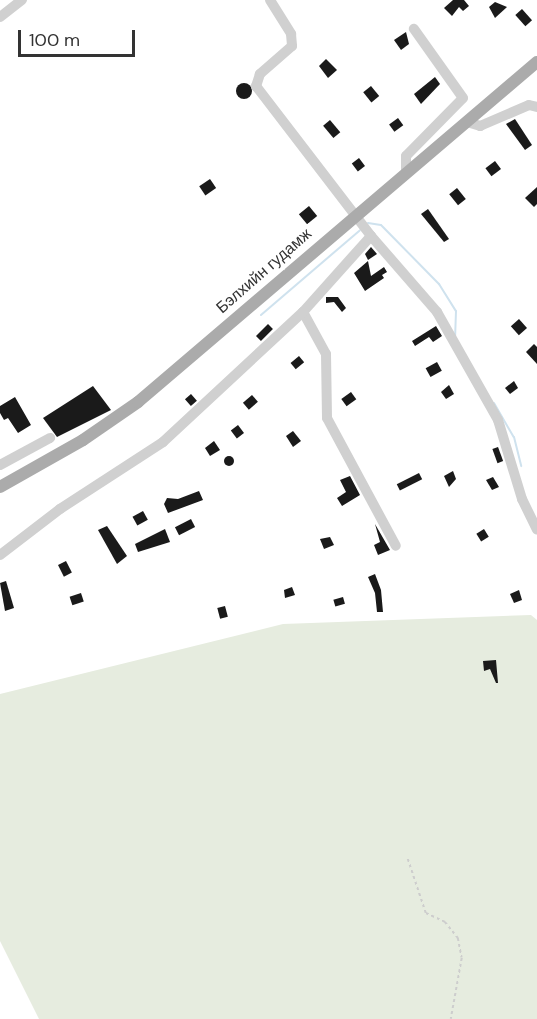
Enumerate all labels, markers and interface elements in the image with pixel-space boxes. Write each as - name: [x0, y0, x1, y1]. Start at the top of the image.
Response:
- scale bar: [21, 18, 138, 56]
- text: 100 m: [29, 28, 80, 52]
- street label: Бэлхийн гудамж: [212, 224, 316, 318]

